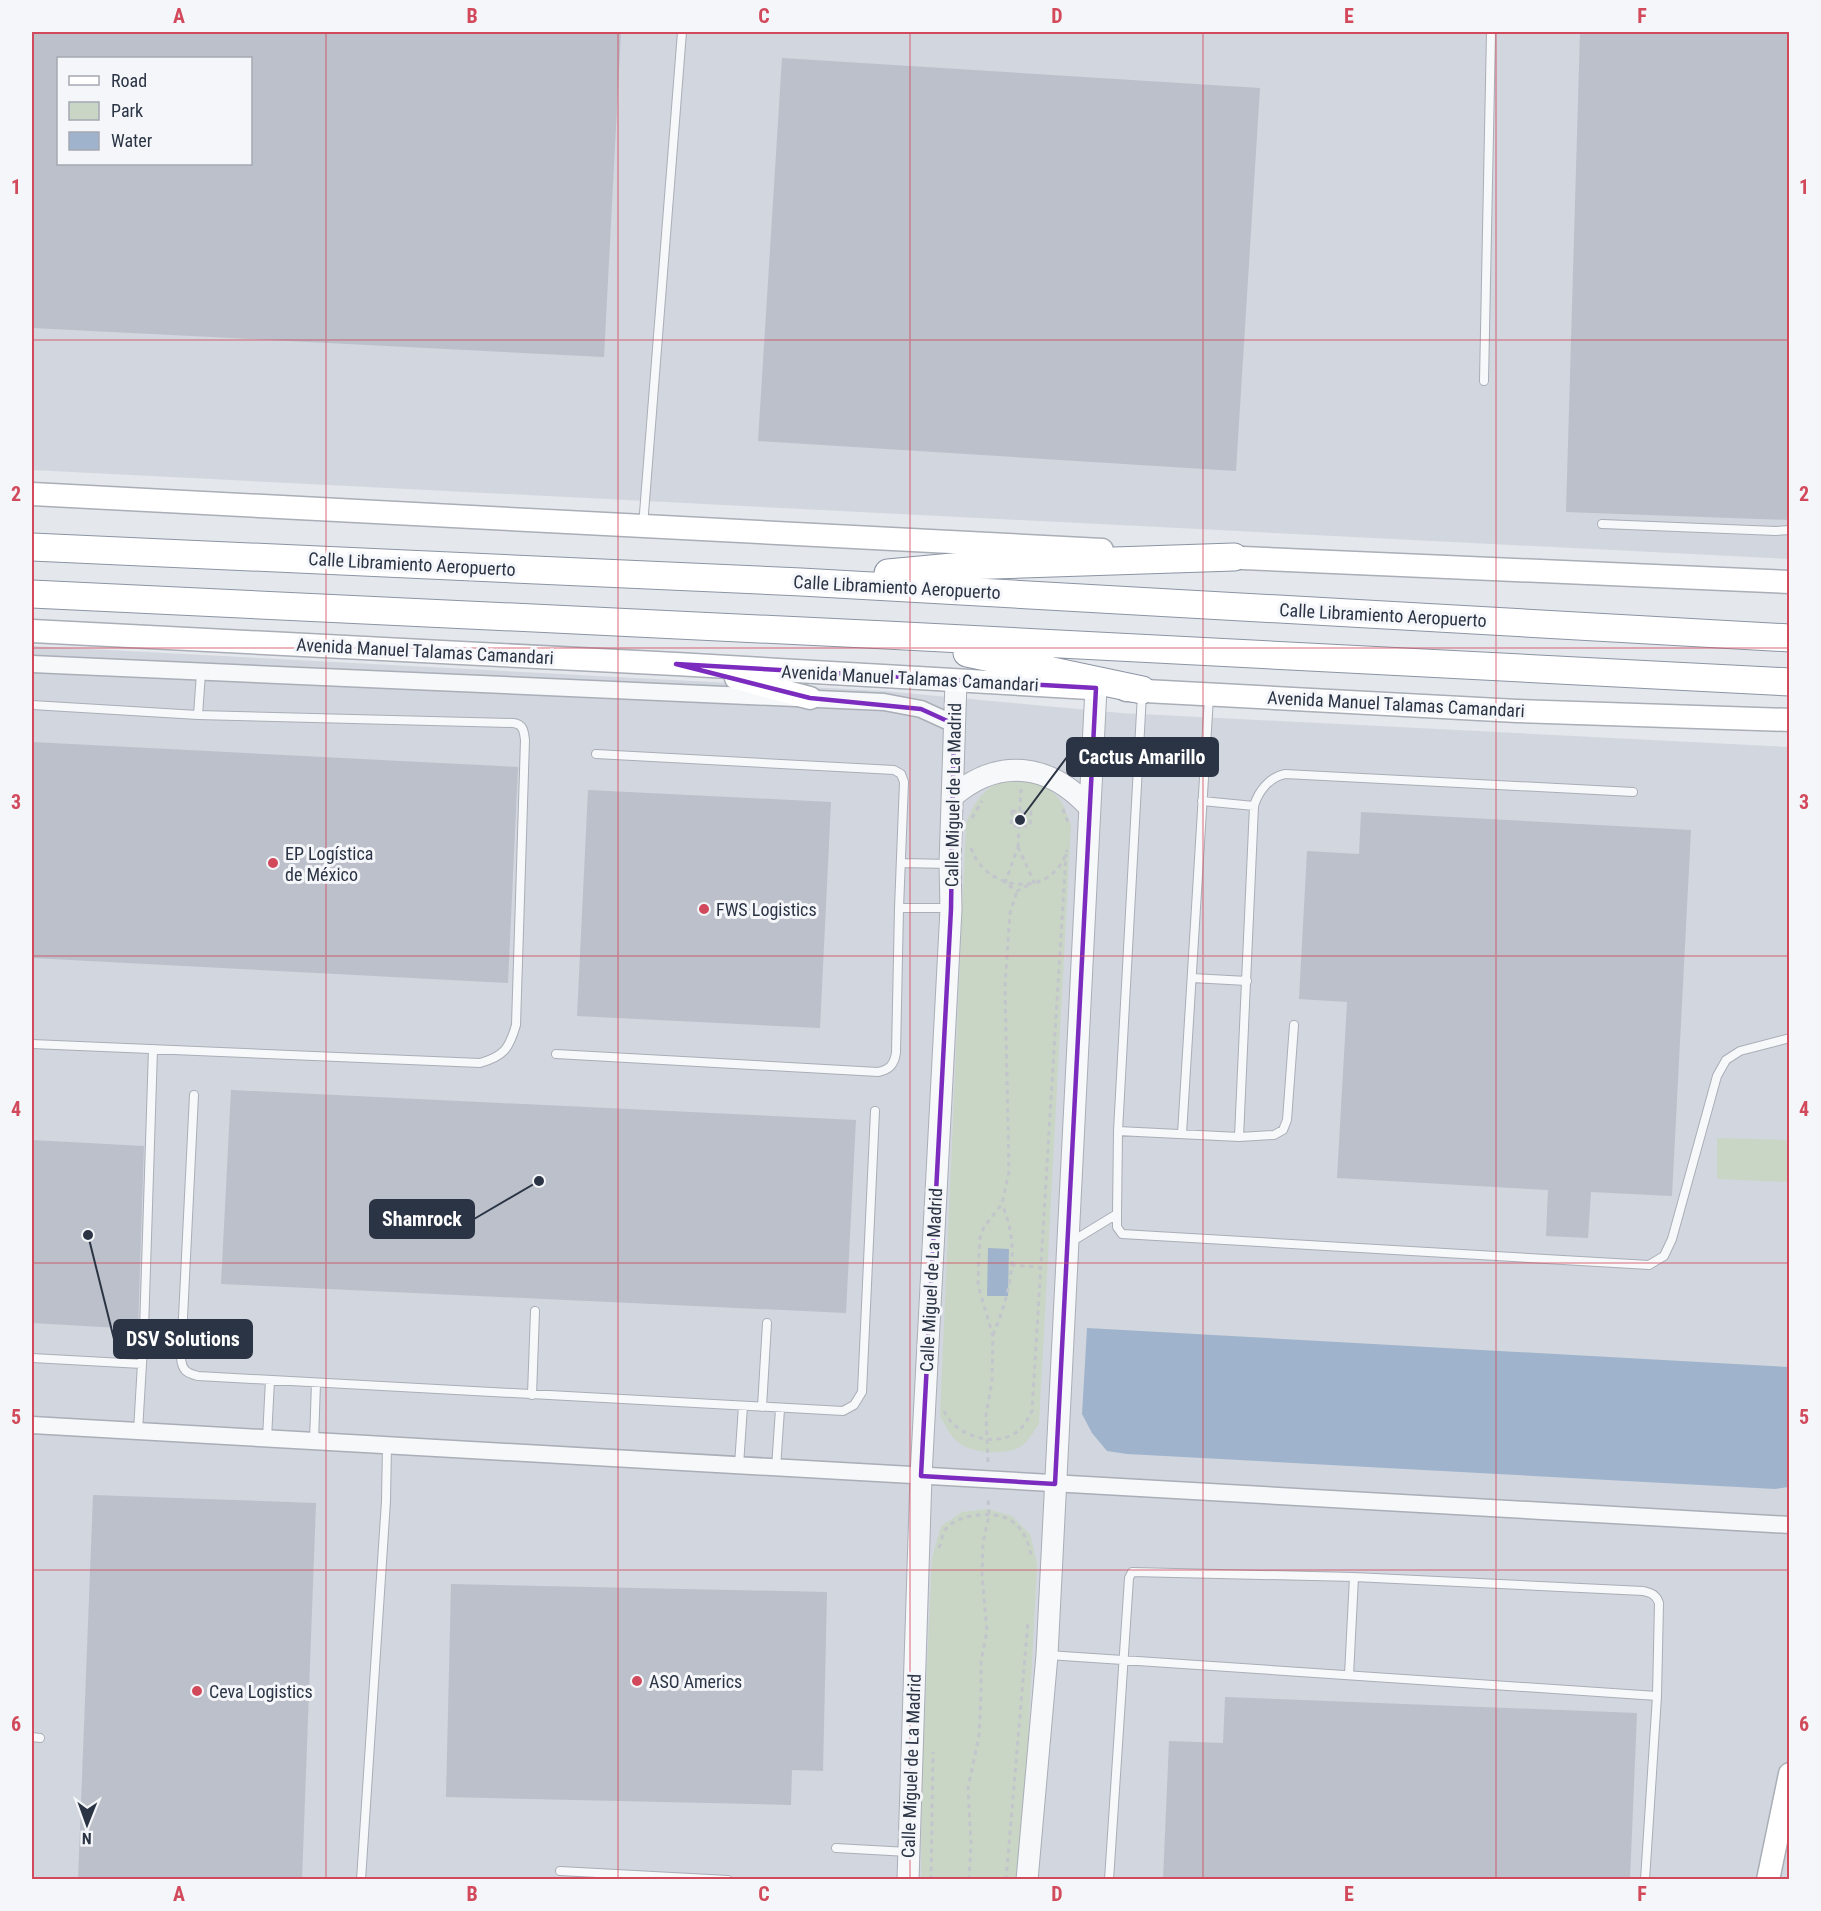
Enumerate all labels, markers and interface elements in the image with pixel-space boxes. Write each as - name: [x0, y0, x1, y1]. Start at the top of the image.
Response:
- text: A: [173, 4, 185, 28]
- text: B: [466, 4, 478, 28]
- text: C: [758, 4, 770, 28]
- text: D: [1051, 4, 1063, 28]
- text: E: [1344, 4, 1354, 28]
- text: F: [1637, 4, 1647, 28]
- legend: [57, 57, 252, 165]
- text: Road: [111, 70, 147, 91]
- text: Park: [111, 100, 143, 121]
- text: Water: [111, 130, 153, 151]
- text: 1: [11, 175, 21, 199]
- text: 1: [1799, 175, 1809, 199]
- text: 2: [11, 482, 21, 506]
- text: 2: [1799, 482, 1809, 506]
- street label: Calle Libramiento Aeropuerto: [308, 548, 516, 580]
- street label: Calle Libramiento Aeropuerto: [793, 571, 1001, 603]
- street label: Calle Libramiento Aeropuerto: [1279, 599, 1487, 631]
- street label: Avenida Manuel Talamas Camandari: [296, 634, 554, 668]
- street label: Avenida Manuel Talamas Camandari: [781, 661, 1039, 695]
- street label: Avenida Manuel Talamas Camandari: [1267, 687, 1525, 721]
- street label: Calle Miguel de La Madrid: [941, 703, 965, 887]
- callout: Cactus Amarillo: [1067, 738, 1218, 776]
- text: Cactus Amarillo: [1078, 745, 1206, 769]
- text: 3: [11, 790, 21, 814]
- text: 3: [1799, 790, 1809, 814]
- place label: EP Logística de México: [285, 843, 373, 885]
- marker: EP Logística de México: [266, 856, 280, 870]
- place label: FWS Logistics: [716, 899, 817, 920]
- marker: FWS Logistics: [697, 902, 711, 916]
- text: 4: [11, 1097, 21, 1121]
- text: 4: [1799, 1097, 1809, 1121]
- street label: Calle Miguel de La Madrid: [916, 1187, 946, 1373]
- callout: Shamrock: [370, 1200, 474, 1238]
- text: Shamrock: [382, 1207, 462, 1231]
- callout: DSV Solutions: [114, 1320, 252, 1358]
- text: DSV Solutions: [126, 1327, 240, 1351]
- text: 5: [11, 1405, 21, 1429]
- text: 5: [1799, 1405, 1809, 1429]
- place label: ASO Americs: [649, 1671, 742, 1692]
- marker: ASO Americs: [630, 1674, 644, 1688]
- street label: Calle Miguel de La Madrid: [897, 1674, 925, 1858]
- place label: Ceva Logistics: [209, 1681, 313, 1702]
- marker: Ceva Logistics: [190, 1684, 204, 1698]
- text: 6: [11, 1712, 21, 1736]
- text: 6: [1799, 1712, 1809, 1736]
- north arrow: [57, 1794, 117, 1854]
- text: N: [82, 1829, 92, 1848]
- text: A: [173, 1882, 185, 1906]
- text: B: [466, 1882, 478, 1906]
- text: C: [758, 1882, 770, 1906]
- text: D: [1051, 1882, 1063, 1906]
- text: E: [1344, 1882, 1354, 1906]
- text: F: [1637, 1882, 1647, 1906]

